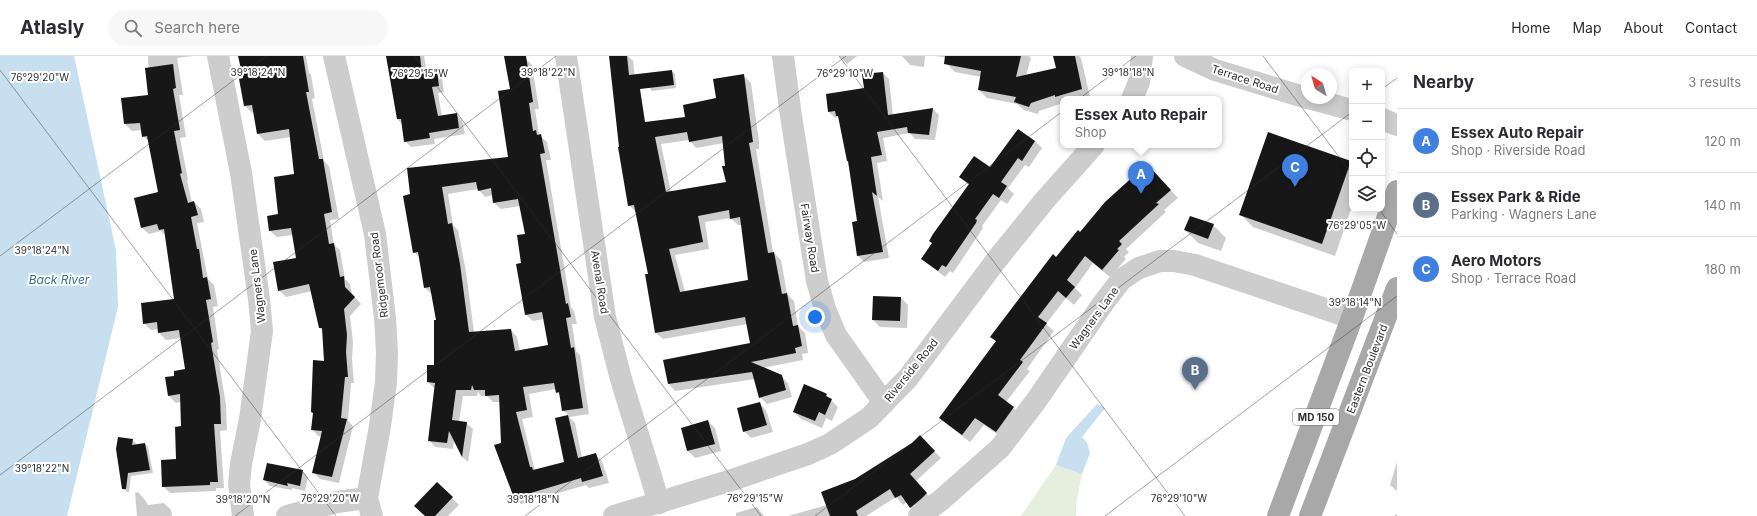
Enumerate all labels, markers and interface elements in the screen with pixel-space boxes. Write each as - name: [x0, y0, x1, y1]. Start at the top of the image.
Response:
- search box: [108, 10, 388, 46]
- text: Atlasly: [20, 16, 84, 39]
- icon: search: [122, 17, 144, 39]
- text: Search here: [154, 18, 240, 37]
- text: Home: [1511, 19, 1550, 36]
- text: Map: [1572, 19, 1602, 36]
- text: About: [1624, 19, 1663, 36]
- text: Contact: [1685, 19, 1737, 36]
- street label: Terrace Road: [1210, 62, 1280, 96]
- text: 39°18'24"N: [231, 66, 285, 78]
- text: 39°18'22"N: [521, 66, 575, 78]
- text: 39°18'18"N: [1102, 66, 1154, 78]
- text: 76°29'15"W: [392, 67, 448, 79]
- text: 76°29'10"W: [817, 67, 873, 79]
- north arrow: [1301, 68, 1337, 104]
- map controls: [1349, 68, 1385, 212]
- button: +: [1349, 68, 1385, 104]
- text: 76°29'20"W: [11, 71, 69, 83]
- text: Nearby: [1413, 72, 1474, 92]
- text: 3 results: [1688, 74, 1741, 90]
- popup: [1060, 96, 1222, 148]
- button: −: [1349, 104, 1385, 140]
- text: Essex Auto Repair: [1075, 105, 1207, 124]
- text: Essex Auto Repair: [1451, 123, 1584, 142]
- text: Shop: [1075, 124, 1107, 140]
- text: A: [1421, 133, 1431, 149]
- text: 120 m: [1705, 133, 1741, 149]
- button: locate: [1349, 140, 1385, 176]
- text: Shop · Riverside Road: [1451, 142, 1585, 158]
- pin: C: [1282, 154, 1308, 187]
- pin: A: [1128, 161, 1154, 194]
- button: layers: [1349, 176, 1385, 212]
- text: Essex Park & Ride: [1451, 187, 1581, 206]
- text: B: [1422, 197, 1430, 213]
- text: 140 m: [1704, 197, 1741, 213]
- street label: Fairway Road: [798, 202, 822, 274]
- text: Parking · Wagners Lane: [1451, 206, 1597, 222]
- text: 76°29'05"W: [1328, 219, 1386, 231]
- street label: Ridgemoor Road: [367, 231, 391, 319]
- text: 39°18'24"N: [15, 244, 69, 256]
- street label: Wagners Lane: [246, 248, 268, 324]
- street label: Avenal Road: [588, 249, 612, 315]
- text: Aero Motors: [1451, 251, 1542, 270]
- text: C: [1421, 261, 1431, 277]
- text: 180 m: [1704, 261, 1741, 277]
- text: Shop · Terrace Road: [1451, 270, 1576, 286]
- water label: Back River: [29, 272, 90, 287]
- street label: Wagners Lane: [1066, 284, 1122, 352]
- text: 39°18'14"N: [1329, 296, 1381, 308]
- your location: [805, 307, 825, 327]
- street label: Eastern Boulevard: [1344, 322, 1390, 416]
- street label: Riverside Road: [881, 335, 941, 405]
- pin: B: [1182, 357, 1208, 390]
- road number: MD 150: [1293, 409, 1339, 425]
- text: 39°18'22"N: [15, 462, 69, 474]
- text: 76°29'20"W: [301, 492, 359, 504]
- text: 76°29'15"W: [727, 492, 783, 504]
- text: 76°29'10"W: [1151, 492, 1207, 504]
- text: 39°18'20"N: [216, 493, 270, 505]
- text: 39°18'18"N: [507, 493, 559, 505]

